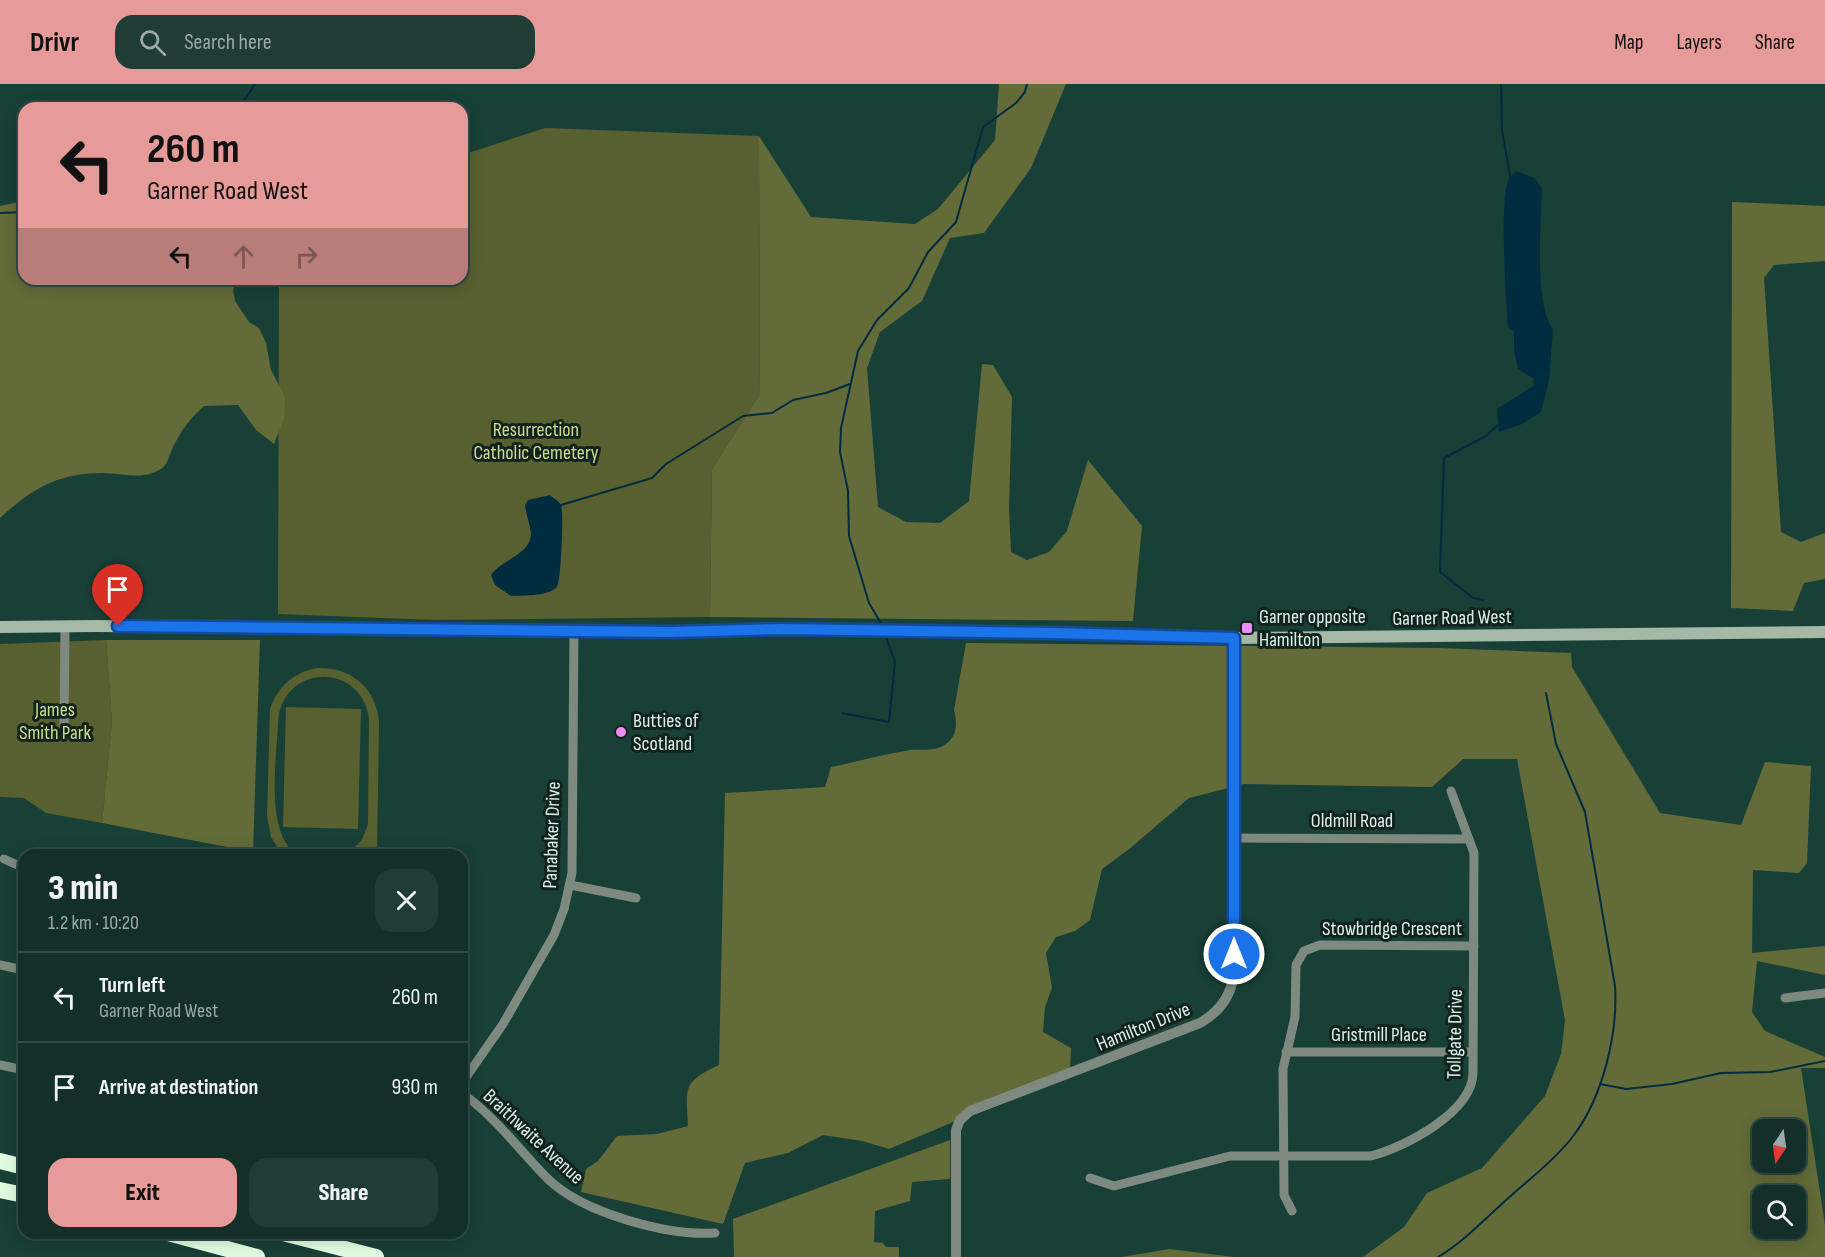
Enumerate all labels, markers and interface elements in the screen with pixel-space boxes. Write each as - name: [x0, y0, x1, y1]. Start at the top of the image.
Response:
- search box: [115, 15, 535, 69]
- text: Drivr: [30, 26, 79, 59]
- icon: search: [136, 26, 169, 59]
- text: Search here: [184, 29, 272, 56]
- text: Map: [1614, 30, 1643, 55]
- text: Layers: [1676, 30, 1722, 55]
- text: Share: [1755, 30, 1795, 55]
- text: 260 m: [147, 124, 240, 175]
- icon: left: [48, 126, 126, 204]
- text: Garner Road West: [147, 175, 308, 207]
- icon: left: [164, 240, 197, 273]
- icon: ahead: [227, 240, 260, 273]
- icon: right: [290, 240, 323, 273]
- park label: Resurrection Catholic Cemetery: [473, 418, 599, 465]
- pin: [92, 564, 143, 626]
- icon: arrive: [101, 573, 134, 606]
- place label: Garner opposite Hamilton: [1259, 605, 1366, 652]
- street label: Garner Road West: [1392, 605, 1512, 631]
- marker: Garner opposite Hamilton: [1240, 621, 1254, 635]
- park label: James Smith Park: [19, 698, 91, 745]
- place label: Butties of Scotland: [633, 709, 699, 756]
- marker: Butties of Scotland: [614, 725, 628, 739]
- street label: Panabaker Drive: [538, 781, 566, 889]
- street label: Oldmill Road: [1311, 809, 1393, 833]
- text: 3 min: [48, 867, 118, 910]
- button: close: [375, 869, 438, 932]
- text: 1.2 km · 10:20: [48, 911, 139, 935]
- street label: Stowbridge Crescent: [1322, 917, 1462, 941]
- position arrow: [1202, 922, 1266, 986]
- text: Turn left: [99, 972, 165, 999]
- icon: left: [48, 981, 81, 1014]
- text: 260 m: [392, 984, 438, 1011]
- street label: Tollgate Drive: [1442, 989, 1468, 1079]
- street label: Hamilton Drive: [1093, 997, 1194, 1057]
- text: Garner Road West: [99, 999, 218, 1023]
- street label: Gristmill Place: [1331, 1023, 1427, 1047]
- icon: arrive: [48, 1071, 81, 1104]
- text: Arrive at destination: [99, 1074, 258, 1101]
- text: 930 m: [392, 1074, 438, 1101]
- street label: Braithwaite Avenue: [478, 1084, 589, 1189]
- north arrow: [1752, 1119, 1806, 1173]
- map controls: [1752, 1119, 1806, 1239]
- button: Exit: [48, 1158, 237, 1227]
- button: Share: [249, 1158, 438, 1227]
- button: search: [1752, 1185, 1806, 1239]

